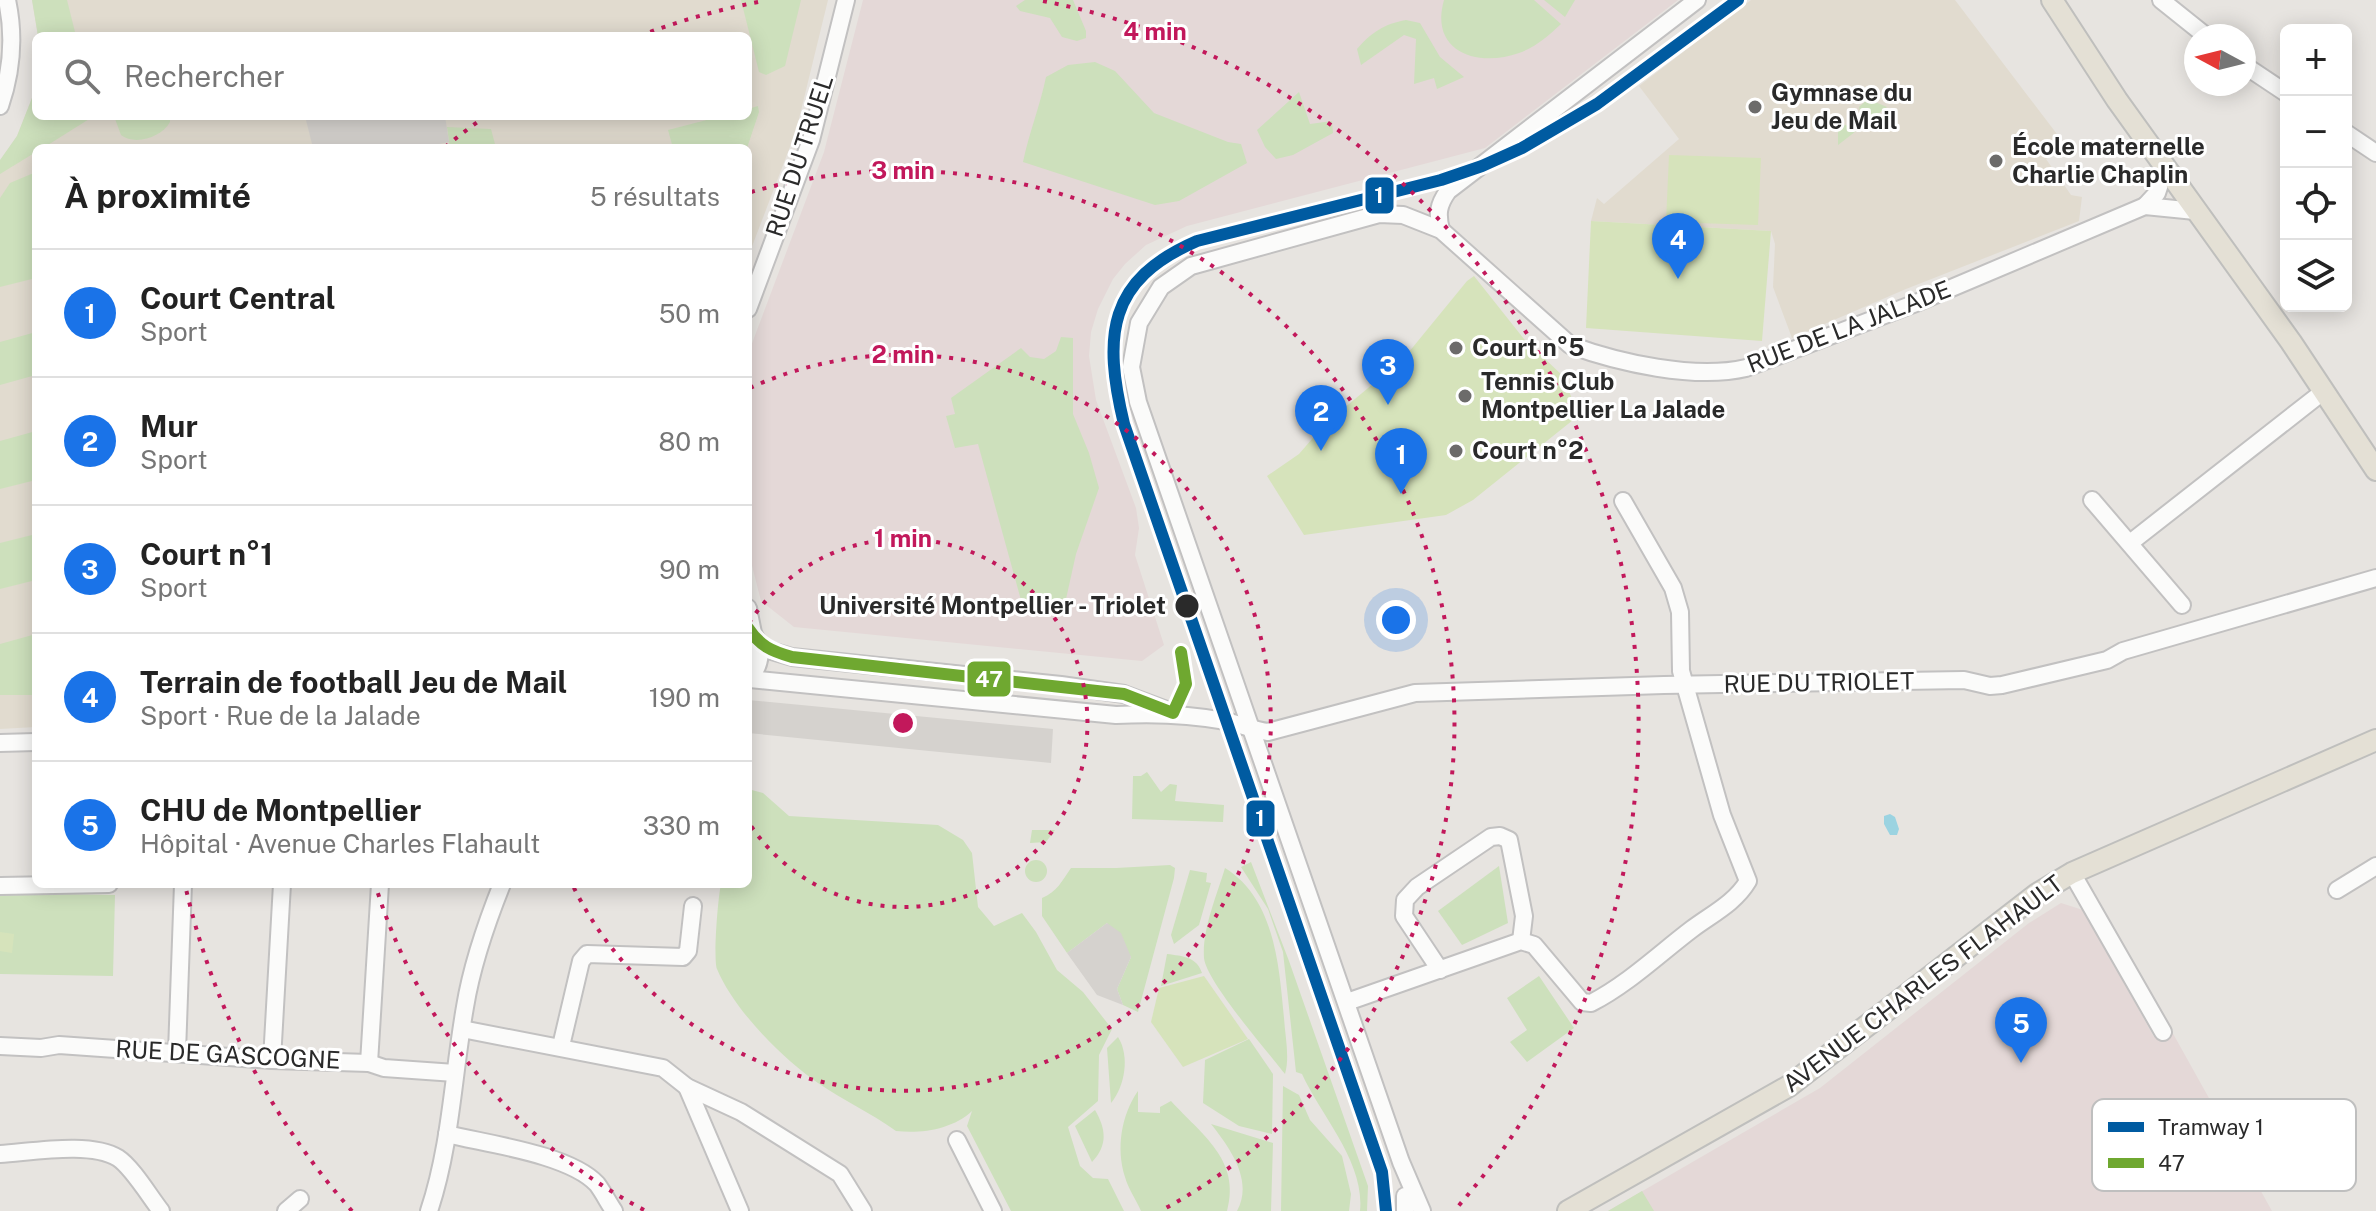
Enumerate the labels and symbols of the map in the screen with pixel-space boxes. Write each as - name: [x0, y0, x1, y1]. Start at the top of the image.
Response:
- text: 4 min: [1123, 17, 1187, 45]
- north arrow: [2184, 24, 2256, 96]
- street label: RUE DU TRUEL: [760, 71, 838, 240]
- place label: Gymnase du Jeu de Mail: [1771, 78, 1912, 134]
- marker: Gymnase du Jeu de Mail: [1746, 98, 1764, 116]
- place label: École maternelle Charlie Chaplin: [2012, 132, 2205, 188]
- marker: École maternelle Charlie Chaplin: [1987, 152, 2005, 170]
- text: 3 min: [871, 156, 935, 184]
- line badge: 1: [1364, 176, 1395, 215]
- text: 1: [1374, 182, 1384, 208]
- pin: 4: [1652, 213, 1704, 279]
- street label: RUE DE LA JALADE: [1743, 274, 1955, 378]
- place label: Court n°5: [1472, 333, 1584, 361]
- pin: 3: [1362, 339, 1414, 405]
- marker: Court n°5: [1447, 339, 1465, 357]
- text: 2 min: [872, 340, 934, 368]
- place label: Tennis Club Montpellier La Jalade: [1481, 367, 1725, 423]
- pin: 2: [1295, 385, 1347, 451]
- marker: Tennis Club Montpellier La Jalade: [1456, 387, 1474, 405]
- pin: 1: [1375, 428, 1427, 494]
- place label: Court n°2: [1472, 436, 1583, 464]
- marker: Court n°2: [1447, 442, 1465, 460]
- text: 1 min: [874, 524, 932, 552]
- place label: Université Montpellier - Triolet: [819, 591, 1166, 619]
- marker: Université Montpellier - Triolet: [1173, 592, 1201, 620]
- your location: [1376, 600, 1416, 640]
- line badge: 47: [966, 660, 1012, 698]
- text: 47: [975, 666, 1003, 692]
- street label: RUE DU TRIOLET: [1723, 666, 1915, 698]
- centre of rings: [889, 709, 917, 737]
- line badge: 1: [1245, 799, 1276, 838]
- text: 1: [1255, 805, 1265, 831]
- street label: AVENUE CHARLES FLAHAULT: [1777, 869, 2068, 1098]
- pin: 5: [1995, 997, 2047, 1063]
- street label: RUE DE GASCOGNE: [115, 1034, 341, 1074]
- legend: [2092, 1099, 2356, 1191]
- text: Tramway 1: [2158, 1114, 2264, 1140]
- text: 47: [2158, 1150, 2185, 1176]

